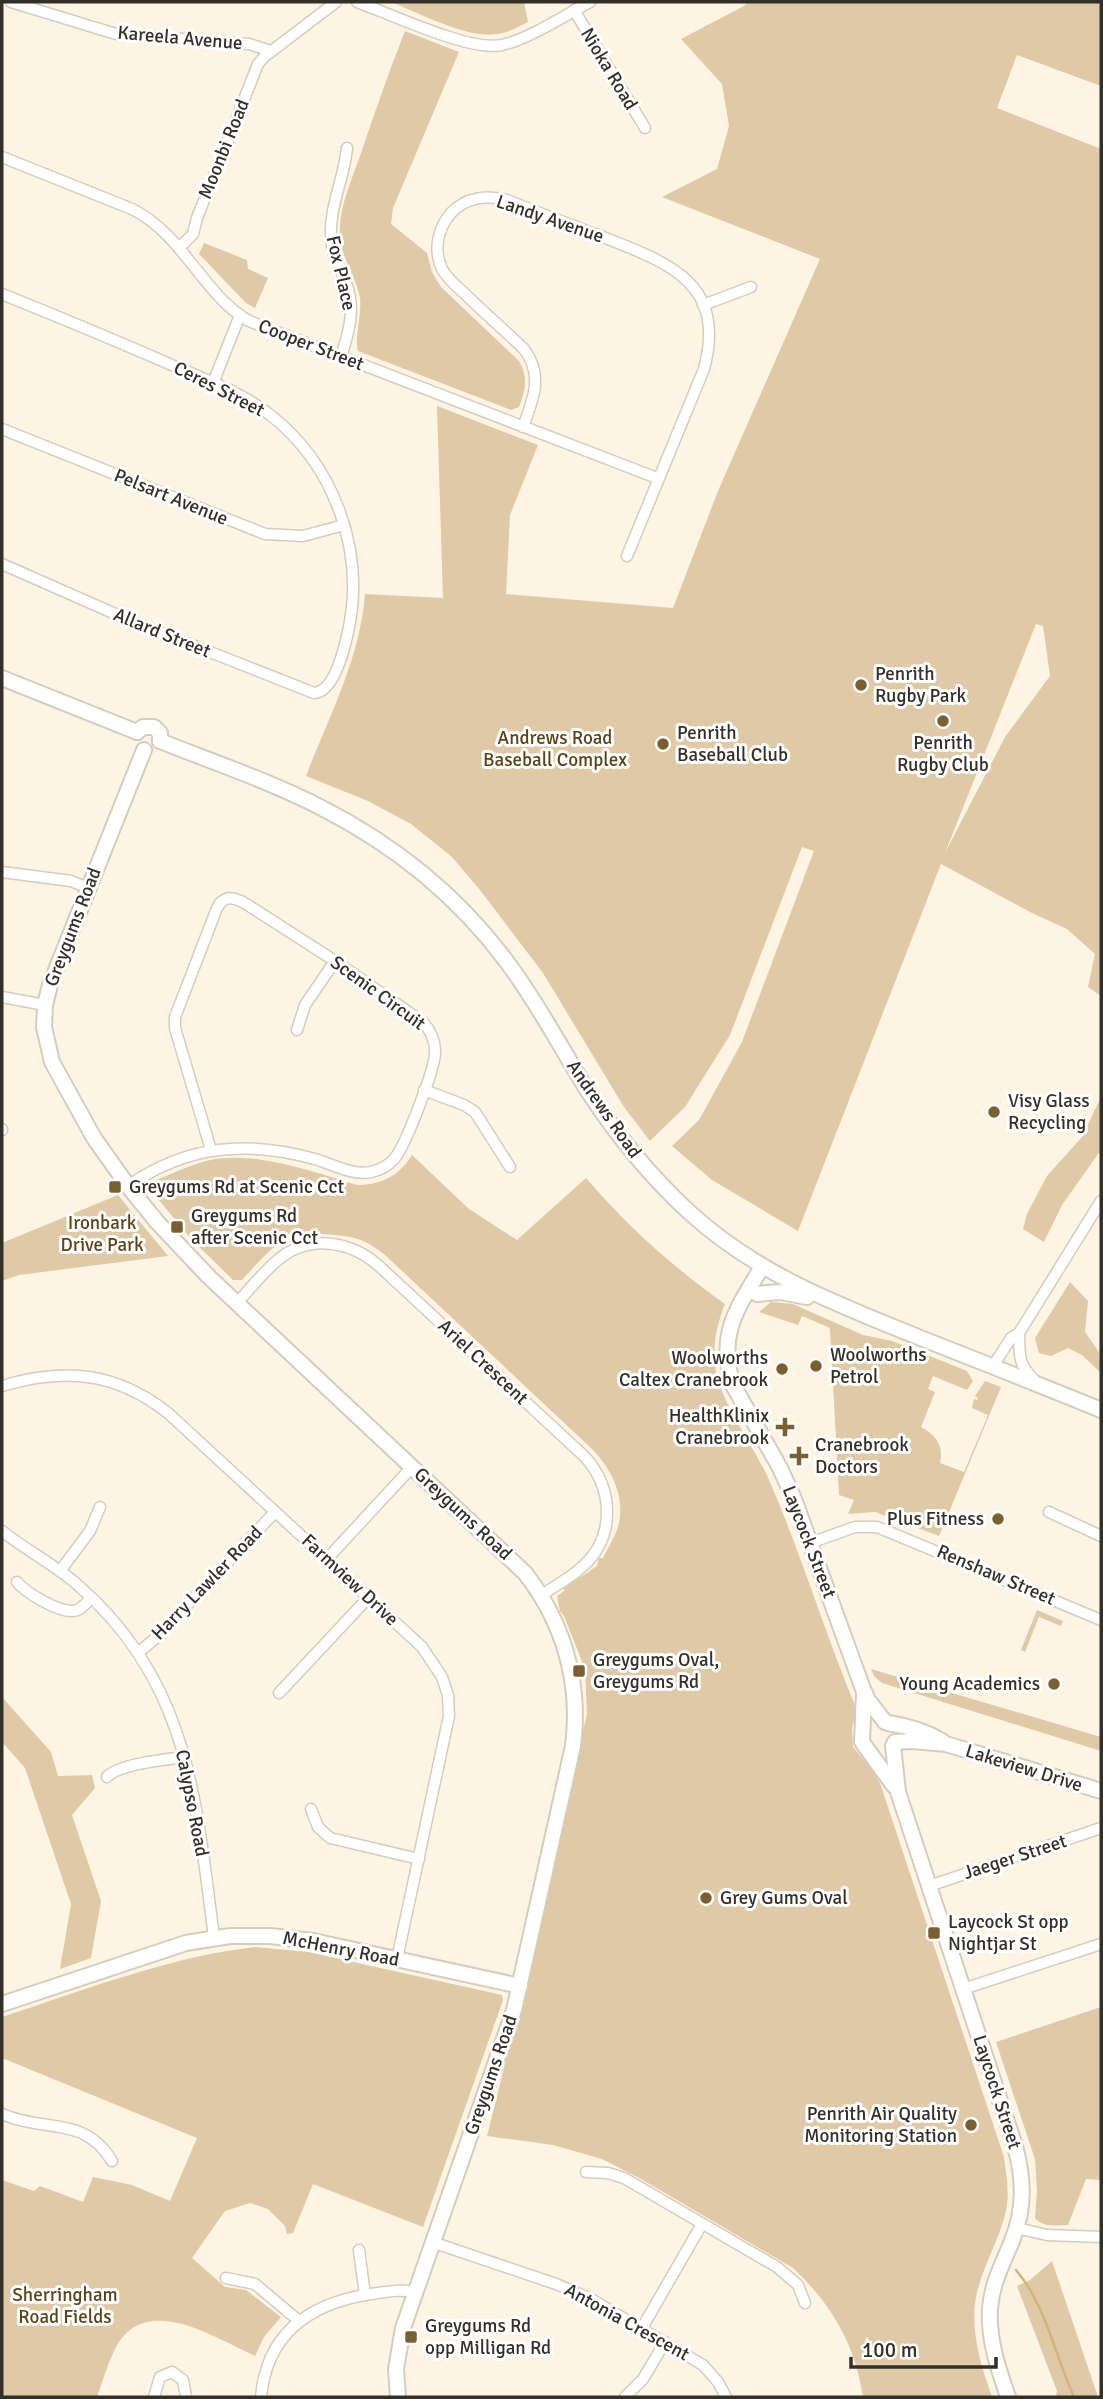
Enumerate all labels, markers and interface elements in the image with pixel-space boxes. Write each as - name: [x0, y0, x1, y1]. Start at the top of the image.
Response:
- street label: Kareela Avenue: [116, 21, 244, 55]
- street label: Nioka Road: [575, 23, 643, 115]
- street label: Moonbi Road: [193, 96, 255, 202]
- street label: Landy Avenue: [493, 189, 607, 249]
- street label: Fox Place: [321, 233, 361, 313]
- street label: Cooper Street: [255, 314, 368, 376]
- street label: Ceres Street: [169, 356, 269, 422]
- street label: Pelsart Avenue: [110, 463, 232, 531]
- street label: Allard Street: [110, 603, 214, 663]
- place label: Penrith Rugby Park: [875, 662, 966, 708]
- marker: Penrith Rugby Park: [853, 677, 869, 693]
- marker: Penrith Rugby Club: [935, 713, 951, 729]
- place label: Penrith Baseball Club: [677, 721, 788, 767]
- park label: Andrews Road Baseball Complex: [483, 726, 627, 772]
- place label: Penrith Rugby Club: [897, 731, 989, 777]
- marker: Penrith Baseball Club: [655, 736, 671, 752]
- street label: Greygums Road: [39, 864, 107, 990]
- street label: Scenic Circuit: [326, 950, 431, 1036]
- street label: Andrews Road: [561, 1055, 647, 1163]
- place label: Visy Glass Recycling: [1008, 1089, 1090, 1135]
- marker: Visy Glass Recycling: [986, 1104, 1002, 1120]
- place label: Greygums Rd at Scenic Cct: [129, 1175, 344, 1199]
- marker: Greygums Rd at Scenic Cct: [107, 1179, 123, 1195]
- place label: Greygums Rd after Scenic Cct: [191, 1204, 318, 1250]
- park label: Ironbark Drive Park: [60, 1211, 144, 1257]
- marker: Greygums Rd after Scenic Cct: [169, 1219, 185, 1235]
- street label: Ariel Crescent: [433, 1314, 533, 1410]
- place label: Woolworths Petrol: [830, 1343, 927, 1389]
- place label: Woolworths Caltex Cranebrook: [619, 1346, 768, 1392]
- marker: Woolworths Petrol: [808, 1358, 824, 1374]
- marker: Woolworths Caltex Cranebrook: [774, 1361, 790, 1377]
- place label: HealthKlinix Cranebrook: [669, 1404, 769, 1450]
- marker: HealthKlinix Cranebrook: [775, 1417, 795, 1437]
- place label: Cranebrook Doctors: [815, 1433, 909, 1479]
- marker: Cranebrook Doctors: [789, 1446, 809, 1466]
- street label: Greygums Road: [409, 1462, 517, 1566]
- street label: Laycock Street: [777, 1482, 842, 1602]
- place label: Plus Fitness: [887, 1507, 984, 1531]
- marker: Plus Fitness: [990, 1511, 1006, 1527]
- street label: Harry Lawler Road: [146, 1521, 268, 1645]
- street label: Farmview Drive: [296, 1529, 404, 1631]
- street label: Renshaw Street: [933, 1539, 1059, 1611]
- place label: Greygums Oval, Greygums Rd: [593, 1648, 719, 1694]
- marker: Greygums Oval, Greygums Rd: [571, 1663, 587, 1679]
- place label: Young Academics: [900, 1672, 1040, 1696]
- marker: Young Academics: [1046, 1676, 1062, 1692]
- street label: Lakeview Drive: [963, 1739, 1085, 1797]
- street label: Calypso Road: [170, 1748, 214, 1858]
- street label: Jaeger Street: [960, 1829, 1070, 1885]
- place label: Grey Gums Oval: [720, 1886, 848, 1910]
- marker: Grey Gums Oval: [698, 1890, 714, 1906]
- place label: Laycock St opp Nightjar St: [948, 1910, 1069, 1956]
- marker: Laycock St opp Nightjar St: [926, 1925, 942, 1941]
- street label: McHenry Road: [281, 1926, 401, 1972]
- street label: Greygums Road: [459, 2012, 523, 2138]
- street label: Laycock Street: [967, 2032, 1027, 2152]
- place label: Penrith Air Quality Monitoring Station: [804, 2102, 957, 2148]
- marker: Penrith Air Quality Monitoring Station: [963, 2117, 979, 2133]
- street label: Antonia Crescent: [560, 2278, 694, 2366]
- park label: Sherringham Road Fields: [12, 2283, 118, 2329]
- place label: Greygums Rd opp Milligan Rd: [425, 2314, 551, 2360]
- scale bar: [851, 2326, 996, 2370]
- marker: Greygums Rd opp Milligan Rd: [403, 2329, 419, 2345]
- text: 100 m: [862, 2337, 917, 2363]

